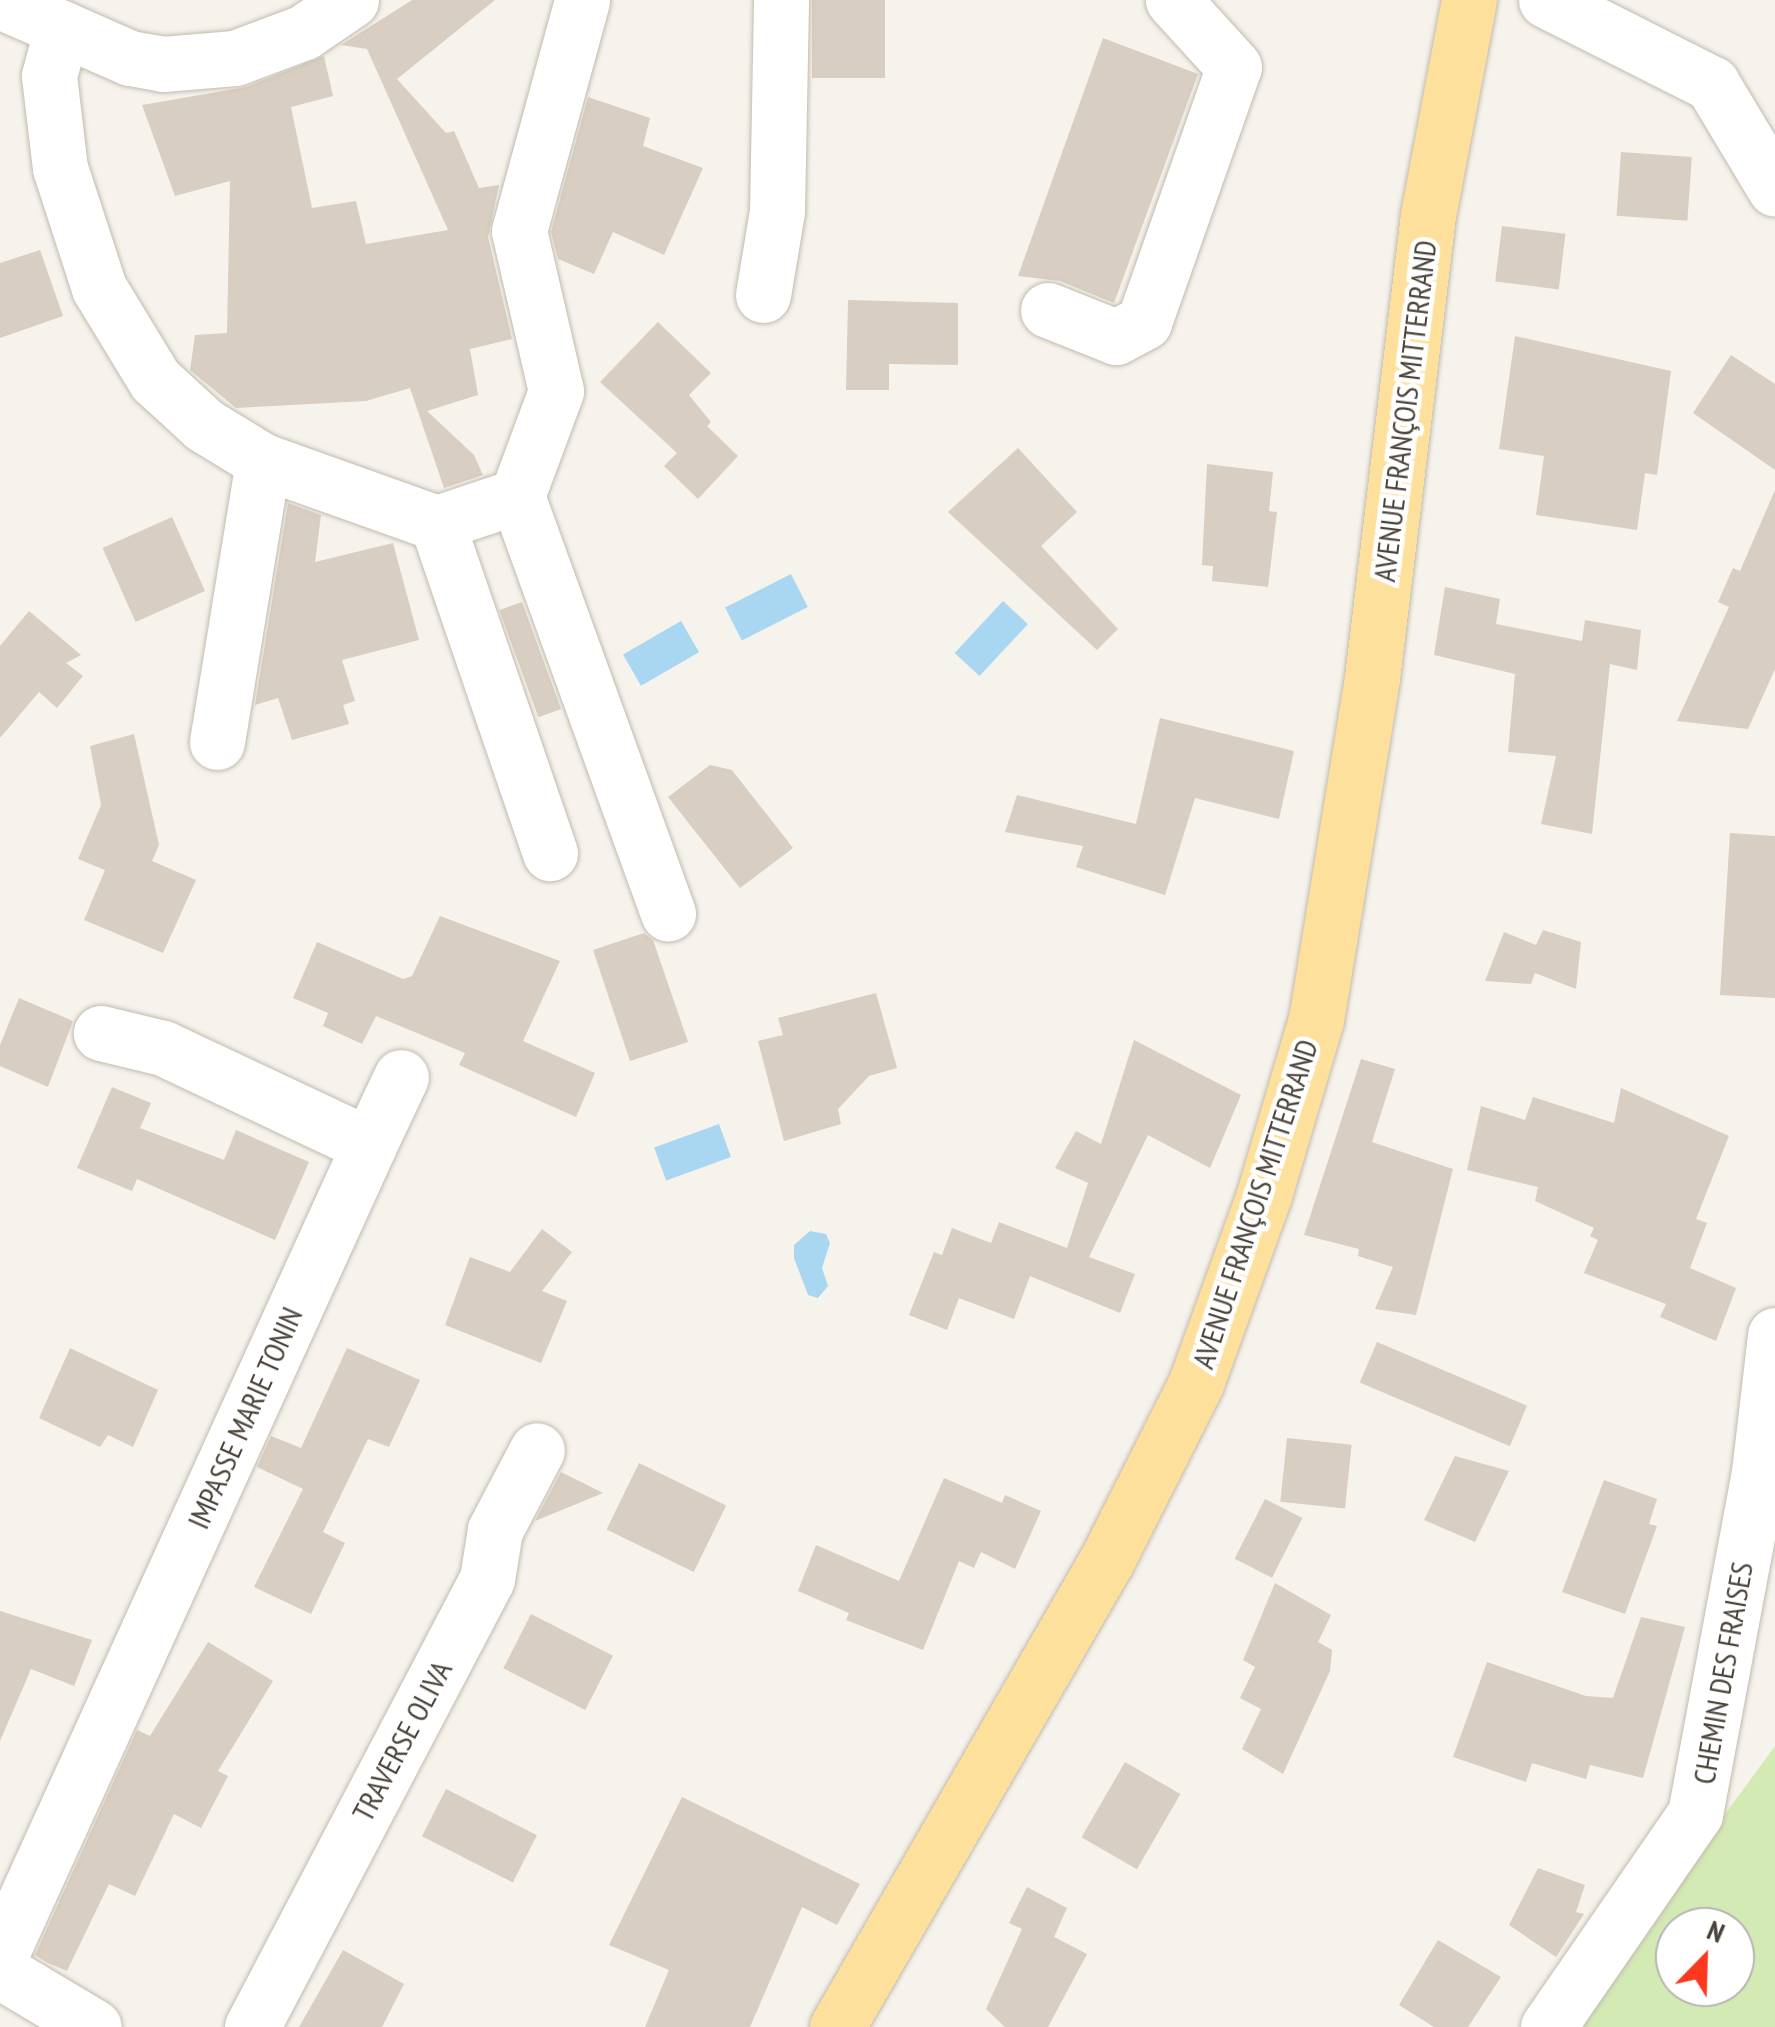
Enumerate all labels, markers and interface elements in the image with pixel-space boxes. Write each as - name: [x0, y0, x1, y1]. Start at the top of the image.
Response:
- street label: AVENUE FRANÇOIS MITTERRAND: [1366, 238, 1444, 584]
- street label: AVENUE FRANÇOIS MITTERRAND: [1185, 1035, 1325, 1373]
- street label: IMPASSE MARIE TONIN: [180, 1301, 310, 1535]
- street label: CHEMIN DES FRAISES: [1686, 1559, 1760, 1787]
- street label: TRAVERSE OLIVA: [345, 1655, 459, 1827]
- north arrow: [1655, 1907, 1755, 2007]
- text: N: [1702, 1911, 1730, 1951]

